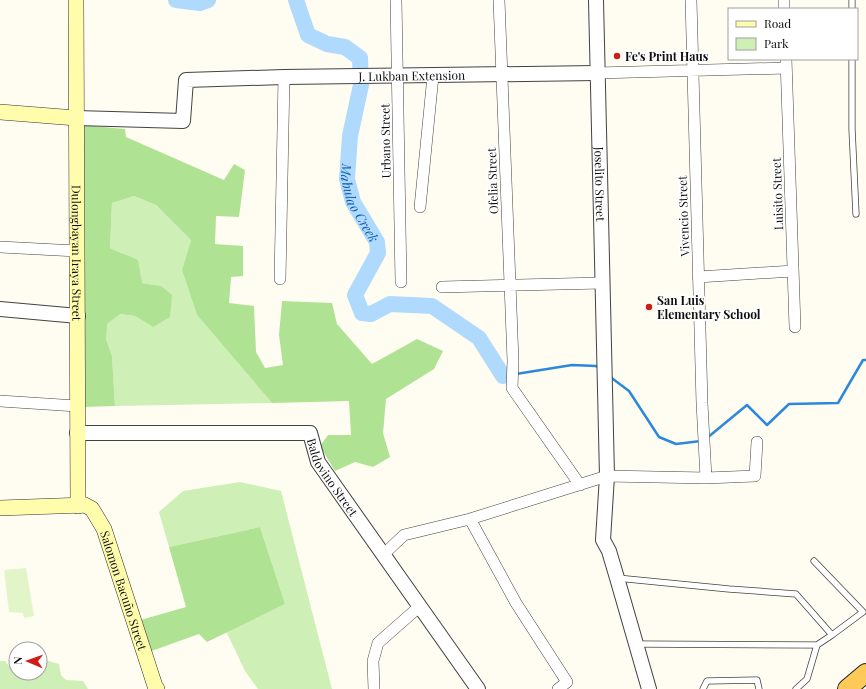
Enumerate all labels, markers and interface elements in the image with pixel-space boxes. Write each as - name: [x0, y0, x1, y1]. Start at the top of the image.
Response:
- legend: [728, 8, 858, 60]
- text: Road: [764, 15, 791, 31]
- text: Park: [764, 35, 789, 51]
- place label: Fe's Print Haus: [625, 48, 709, 64]
- marker: Fe's Print Haus: [612, 51, 622, 61]
- street label: J. Lukban Extension: [357, 67, 465, 84]
- street label: Urbano Street: [376, 103, 394, 179]
- street label: Joselito Street: [591, 145, 609, 222]
- street label: Ofelia Street: [483, 147, 501, 215]
- street label: Luisito Street: [768, 157, 786, 230]
- water label: Mabulao Creek: [338, 162, 384, 245]
- street label: Vivencio Street: [674, 175, 692, 258]
- street label: Dulongbayan Iraya Street: [69, 185, 85, 322]
- place label: San Luis Elementary School: [657, 292, 761, 322]
- marker: San Luis Elementary School: [644, 302, 654, 312]
- street label: Baldovino Street: [304, 436, 362, 520]
- street label: Salomon Bacuño Street: [97, 528, 151, 653]
- north arrow: [8, 641, 48, 681]
- text: N: [10, 656, 25, 665]

